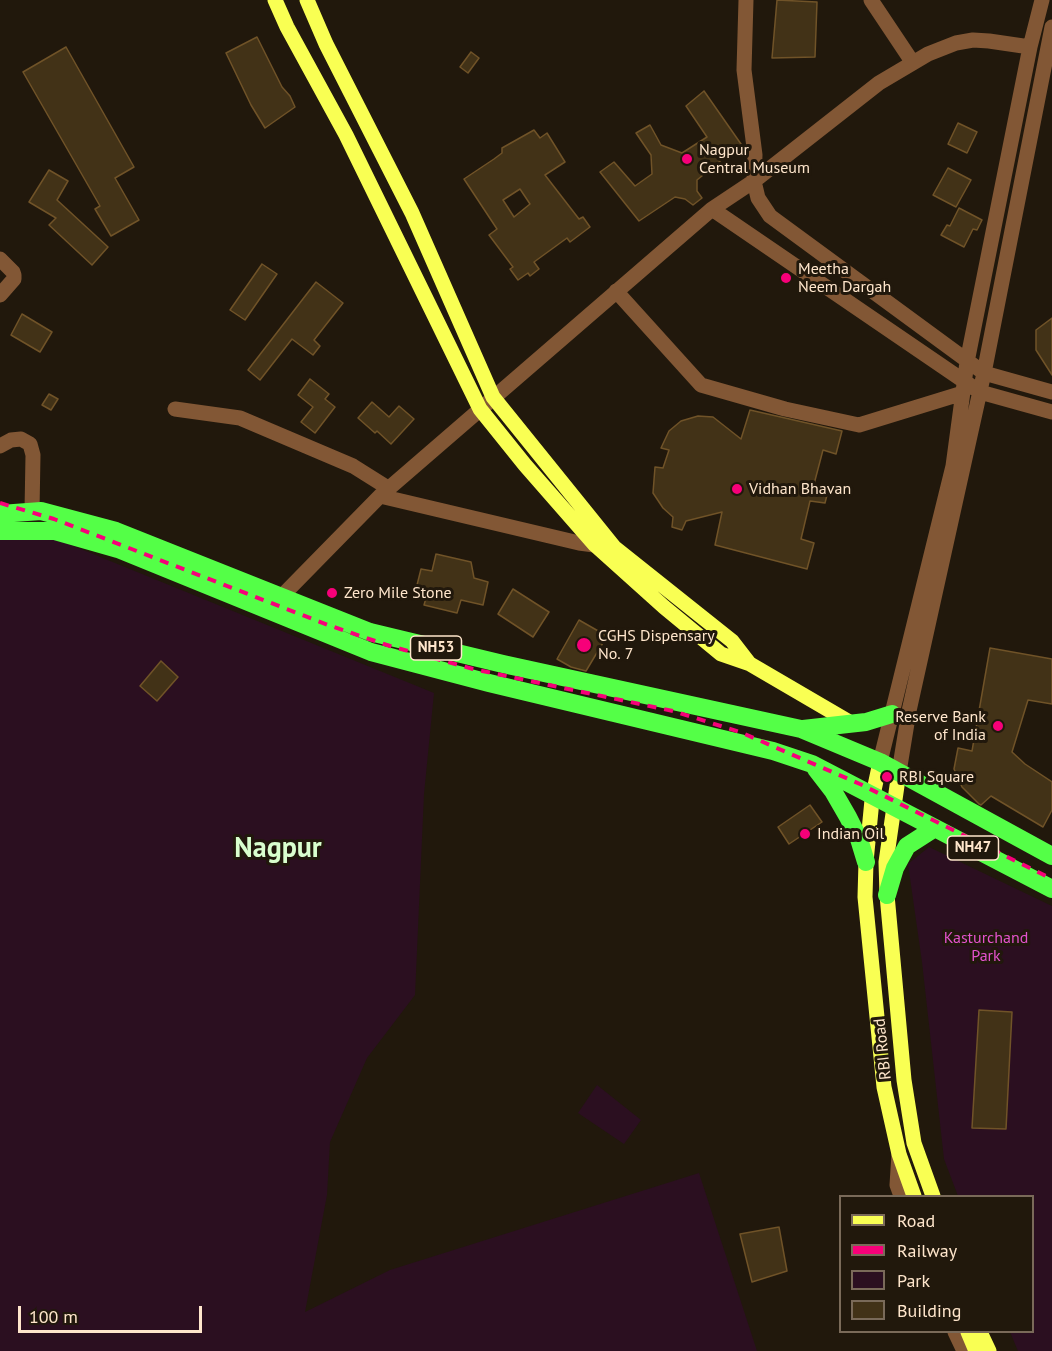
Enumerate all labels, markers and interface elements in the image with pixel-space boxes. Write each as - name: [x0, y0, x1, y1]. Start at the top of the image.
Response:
- place label: Nagpur Central Museum: [699, 140, 810, 178]
- marker: Nagpur Central Museum: [680, 152, 694, 166]
- place label: Meetha Neem Dargah: [798, 259, 891, 297]
- marker: Meetha Neem Dargah: [779, 271, 793, 285]
- place label: Vidhan Bhavan: [749, 479, 851, 499]
- marker: Vidhan Bhavan: [730, 482, 744, 496]
- place label: Zero Mile Stone: [344, 583, 452, 603]
- marker: Zero Mile Stone: [325, 586, 339, 600]
- place label: CGHS Dispensary No. 7: [598, 626, 715, 664]
- road number: NH53: [410, 636, 462, 660]
- marker: CGHS Dispensary No. 7: [575, 636, 593, 654]
- place label: Reserve Bank of India: [895, 707, 986, 745]
- marker: Reserve Bank of India: [991, 719, 1005, 733]
- place label: RBI Square: [899, 767, 974, 787]
- marker: RBI Square: [880, 770, 894, 784]
- place label: Indian Oil: [817, 824, 884, 844]
- marker: Indian Oil: [798, 827, 812, 841]
- district label: Nagpur: [234, 832, 322, 866]
- road number: NH47: [948, 836, 998, 860]
- park label: Kasturchand Park: [944, 928, 1028, 966]
- street label: RBI Road: [870, 1017, 896, 1081]
- legend: [839, 1195, 1034, 1333]
- text: Road: [897, 1209, 935, 1232]
- text: Railway: [897, 1239, 957, 1262]
- text: Park: [897, 1269, 930, 1292]
- scale bar: [21, 1294, 206, 1332]
- text: Building: [897, 1299, 961, 1322]
- text: 100 m: [29, 1305, 78, 1328]

